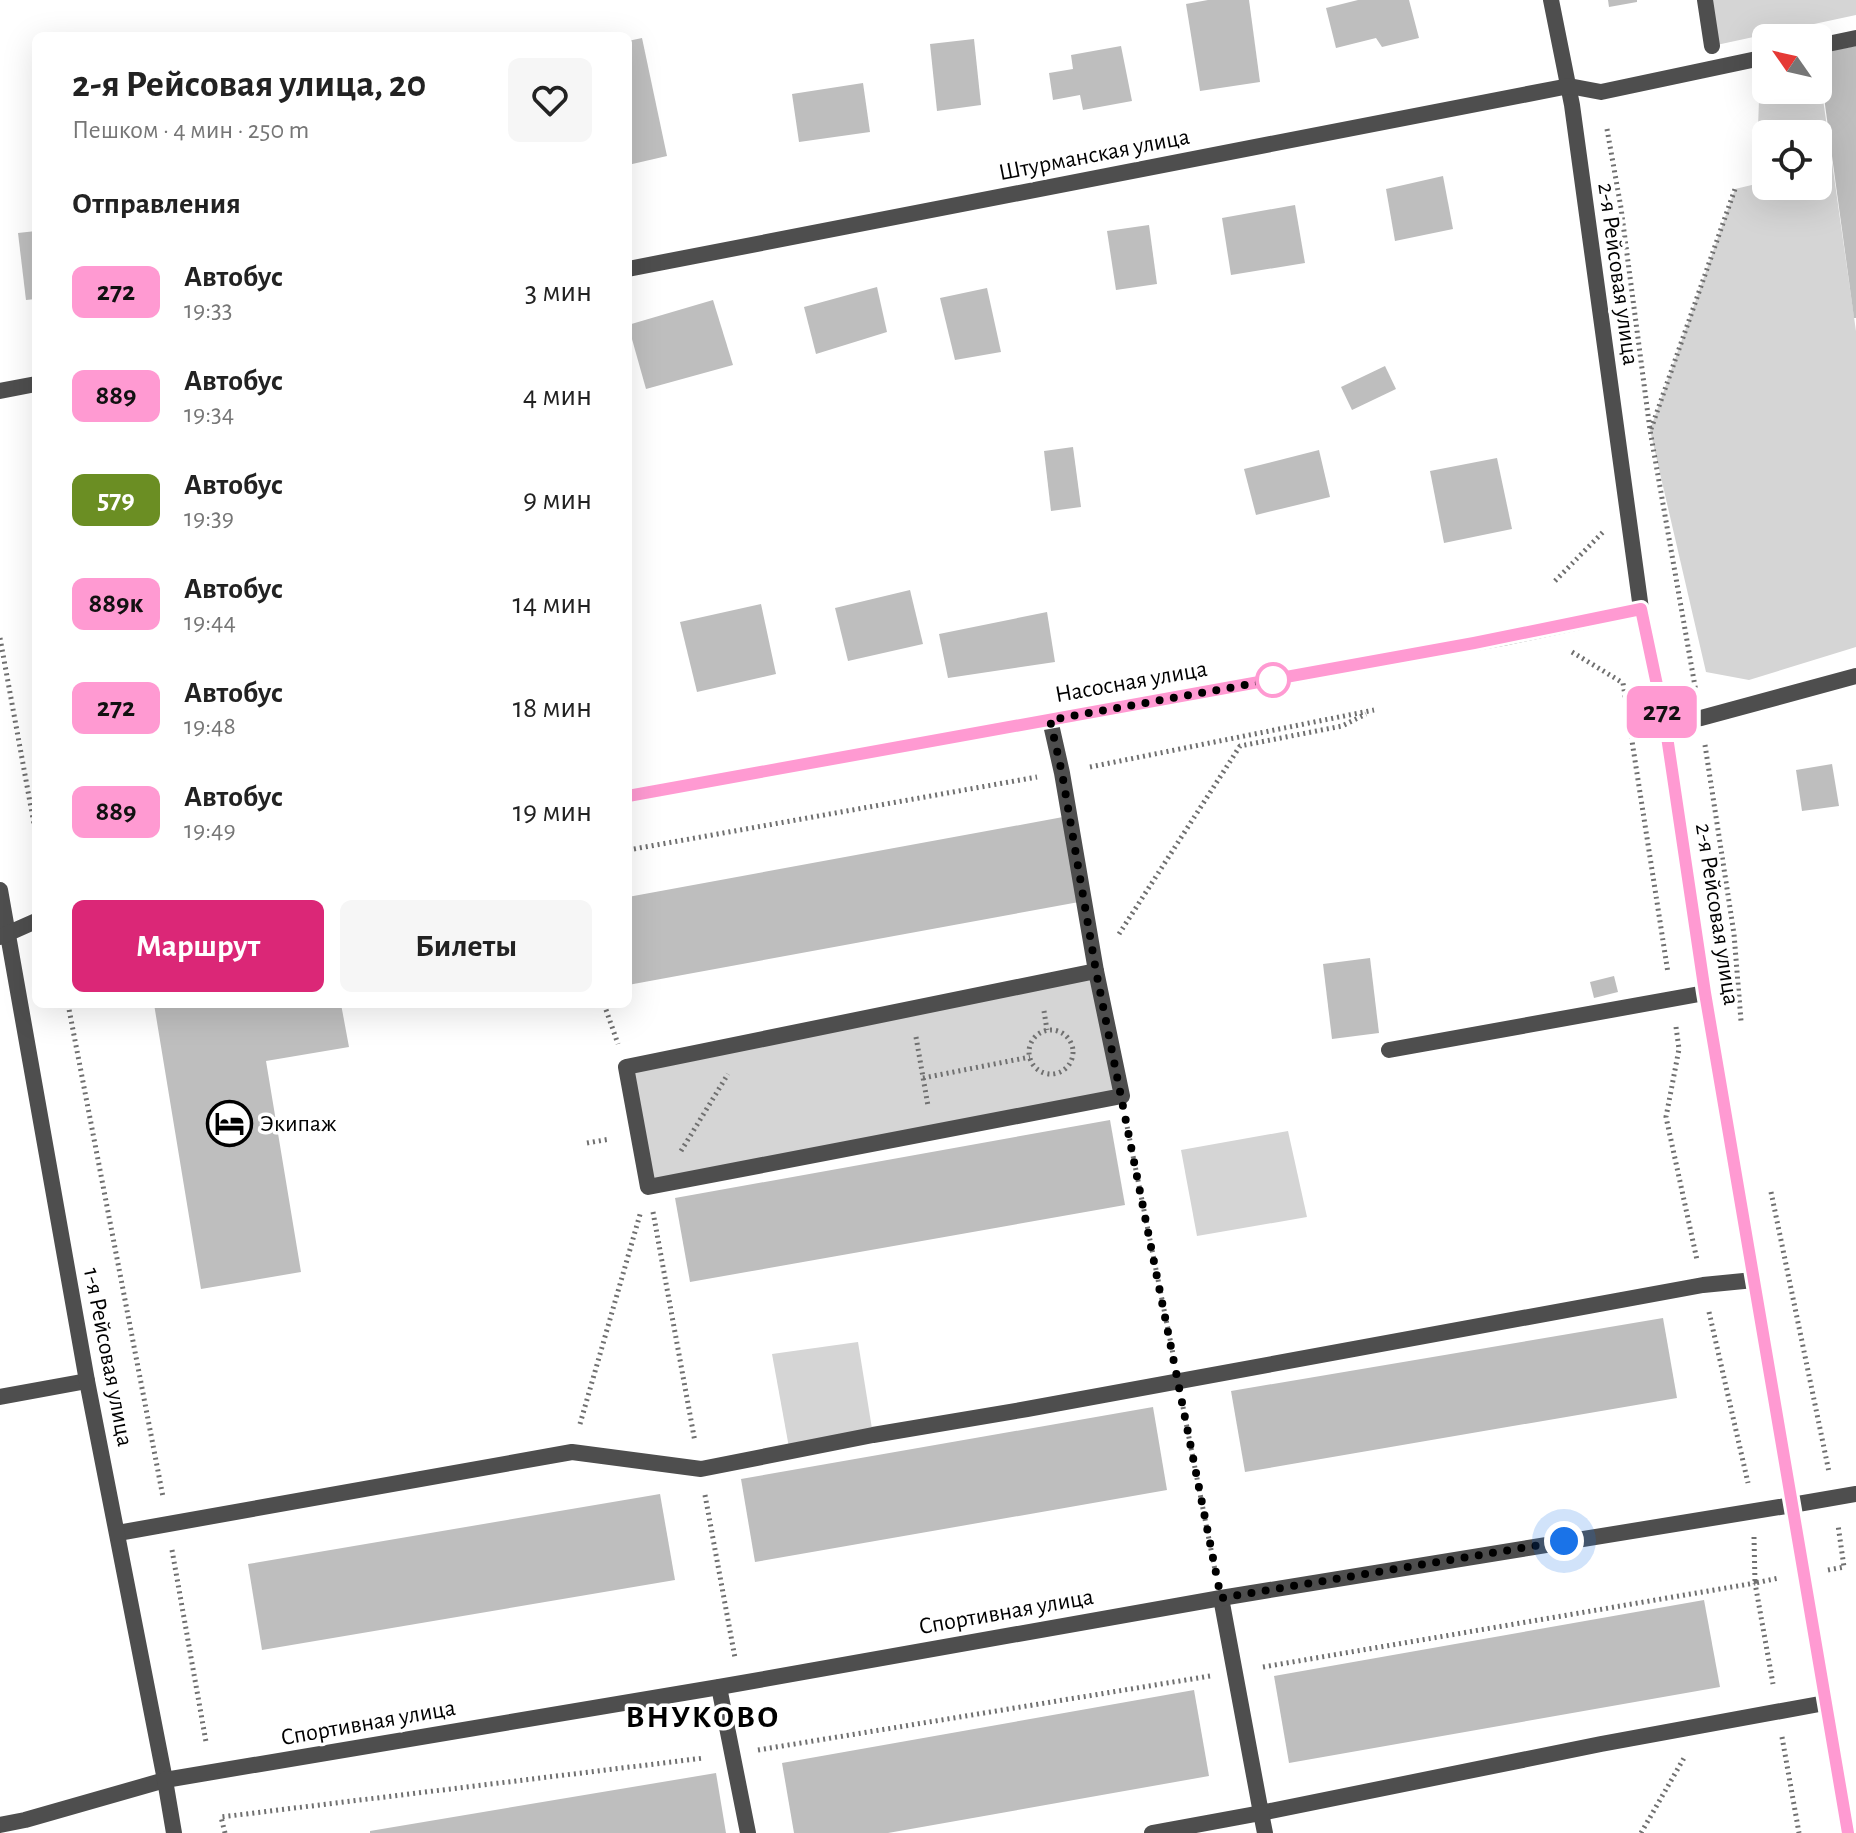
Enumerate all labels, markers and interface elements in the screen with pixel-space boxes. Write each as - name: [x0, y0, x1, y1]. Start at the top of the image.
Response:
- north arrow: [1752, 24, 1832, 104]
- map controls: [1752, 24, 1832, 200]
- button: heart: [508, 58, 592, 142]
- text: 2-я Рейсовая улица, 20: [72, 66, 426, 104]
- text: Пешком · 4 мин · 250 m: [72, 117, 309, 143]
- button: locate: [1752, 120, 1832, 200]
- street label: Штурманская улица: [997, 125, 1192, 185]
- street label: 2-я Рейсовая улица: [1593, 181, 1643, 367]
- text: Отправления: [72, 189, 241, 219]
- text: Автобус: [184, 262, 283, 292]
- text: 3 мин: [525, 277, 592, 307]
- text: 272: [97, 278, 135, 306]
- text: 19:33: [184, 297, 233, 323]
- text: Автобус: [184, 366, 283, 396]
- text: 4 мин: [523, 381, 592, 411]
- text: 889: [95, 382, 137, 410]
- text: 19:34: [184, 401, 234, 427]
- text: Автобус: [184, 470, 283, 500]
- text: 9 мин: [523, 485, 592, 515]
- text: 579: [97, 486, 135, 514]
- text: 19:39: [184, 505, 234, 531]
- text: Автобус: [184, 574, 283, 604]
- text: 14 мин: [512, 589, 592, 619]
- text: 889к: [88, 590, 144, 618]
- text: 19:44: [184, 609, 236, 635]
- street label: Насосная улица: [1053, 657, 1209, 707]
- unlabelled marker: [1256, 663, 1290, 697]
- text: Автобус: [184, 678, 283, 708]
- line badge: 272: [1616, 686, 1708, 738]
- text: 18 мин: [513, 693, 592, 723]
- text: 272: [97, 694, 135, 722]
- text: 272: [1643, 698, 1681, 726]
- text: 19:48: [184, 713, 236, 739]
- text: Автобус: [184, 782, 283, 812]
- text: 19 мин: [513, 797, 592, 827]
- text: 889: [95, 798, 137, 826]
- text: 19:49: [184, 817, 236, 843]
- street label: 2-я Рейсовая улица: [1691, 821, 1743, 1007]
- button: Маршрут: [72, 900, 324, 992]
- button: Билеты: [340, 900, 592, 992]
- hotel icon: Экипаж: [205, 1099, 253, 1147]
- place label: Экипаж: [260, 1112, 337, 1136]
- street label: 1-я Рейсовая улица: [79, 1266, 137, 1448]
- your location: [1544, 1521, 1584, 1561]
- street label: Спортивная улица: [917, 1585, 1095, 1639]
- street label: Спортивная улица: [279, 1696, 457, 1750]
- district label: ВНУКОВО: [625, 1701, 781, 1733]

